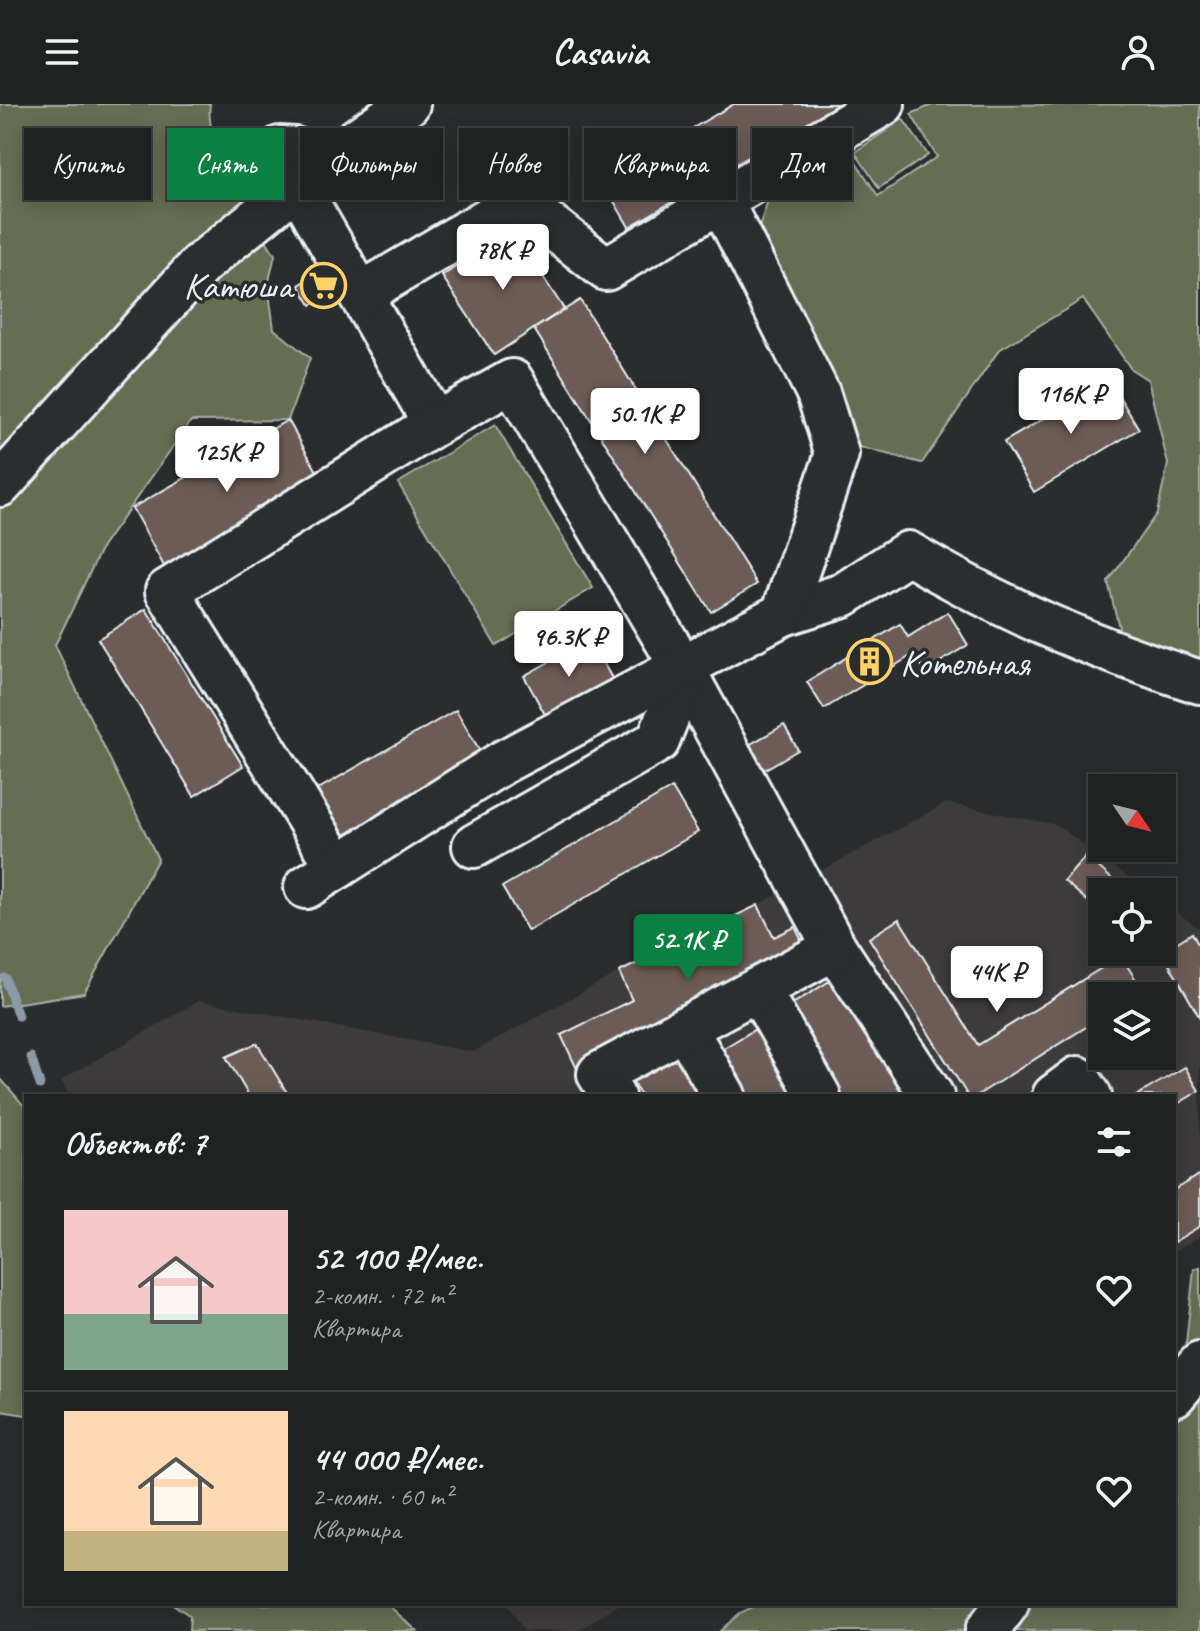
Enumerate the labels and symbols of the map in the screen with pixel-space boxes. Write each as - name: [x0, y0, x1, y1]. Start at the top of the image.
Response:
- pin: 78K ₽: [447, 224, 559, 292]
- supermarket icon: Катюша: [299, 261, 347, 309]
- place label: Катюша: [184, 262, 295, 309]
- pin: 116K ₽: [1006, 368, 1136, 436]
- pin: 50.1K ₽: [571, 388, 719, 456]
- pin: 125K ₽: [162, 426, 292, 494]
- pin: 96.3K ₽: [495, 611, 643, 679]
- building icon: Котельная: [845, 638, 893, 686]
- place label: Котельная: [900, 639, 1031, 686]
- north arrow: [1088, 774, 1176, 862]
- pin: 52.1K ₽: [614, 914, 762, 982]
- pin: 44K ₽: [941, 946, 1053, 1014]

